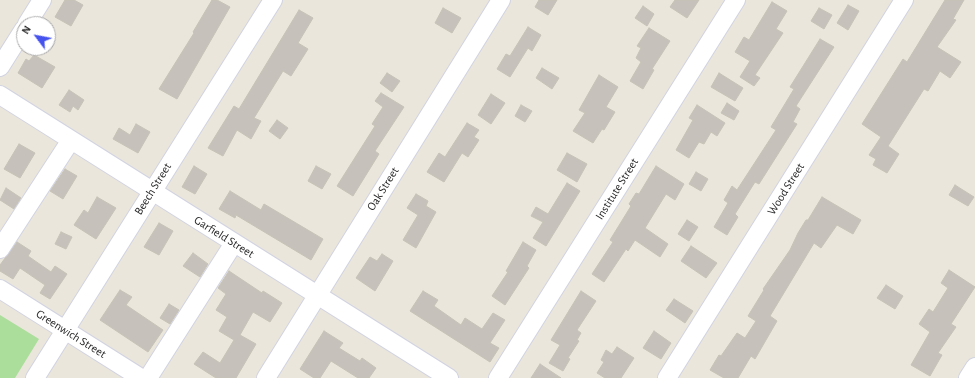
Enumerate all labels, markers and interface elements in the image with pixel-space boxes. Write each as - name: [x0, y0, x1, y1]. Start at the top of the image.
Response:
- north arrow: [16, 16, 56, 56]
- text: N: [20, 24, 33, 36]
- street label: Institute Street: [592, 156, 642, 222]
- street label: Beech Street: [131, 160, 175, 218]
- street label: Wood Street: [764, 160, 808, 218]
- street label: Oak Street: [364, 164, 402, 214]
- street label: Garfield Street: [191, 213, 257, 261]
- street label: Greenwich Street: [33, 307, 109, 361]

